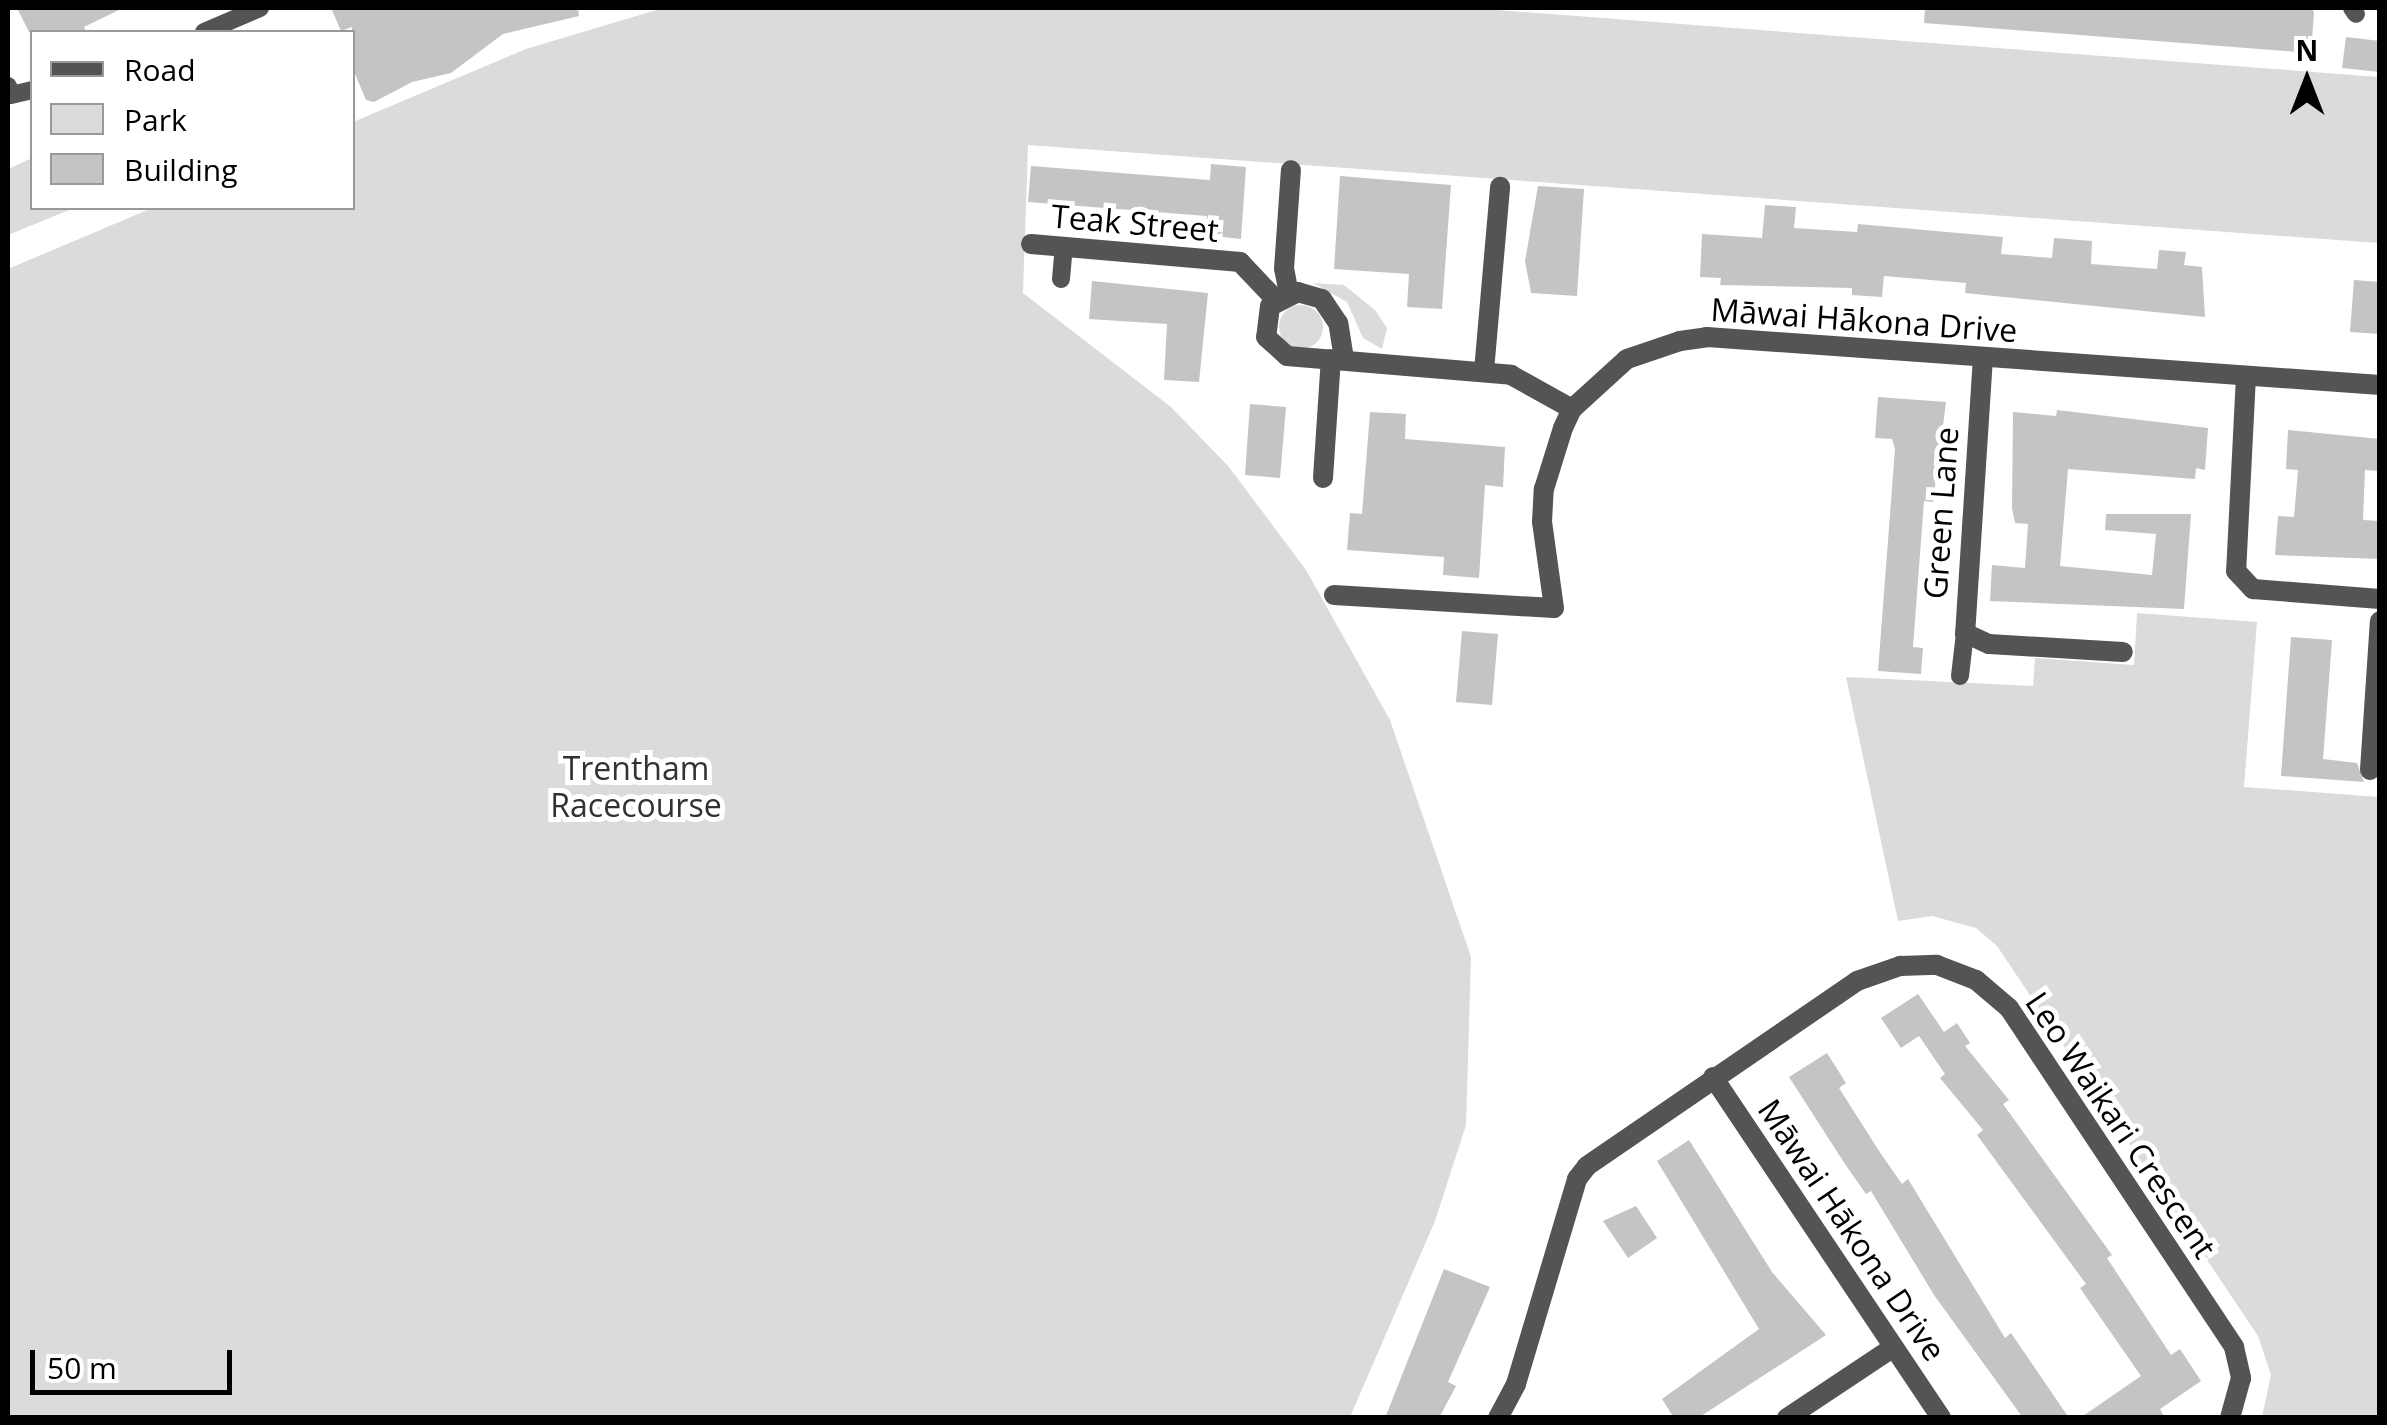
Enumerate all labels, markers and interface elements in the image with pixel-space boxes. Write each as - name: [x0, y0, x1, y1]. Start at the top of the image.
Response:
- legend: [30, 30, 355, 210]
- north arrow: [2257, 30, 2357, 130]
- text: N: [2296, 31, 2318, 69]
- text: Road: [124, 49, 196, 90]
- text: Park: [124, 99, 187, 140]
- text: Building: [124, 149, 238, 190]
- street label: Teak Street: [1050, 197, 1220, 249]
- street label: Māwai Hākona Drive: [1710, 290, 2018, 350]
- street label: Green Lane: [1916, 426, 1966, 600]
- park label: Trentham Racecourse: [550, 750, 722, 825]
- street label: Leo Waikari Crescent: [2018, 985, 2224, 1265]
- street label: Māwai Hākona Drive: [1750, 1092, 1954, 1368]
- scale bar: [35, 1330, 238, 1392]
- text: 50 m: [47, 1347, 117, 1388]

